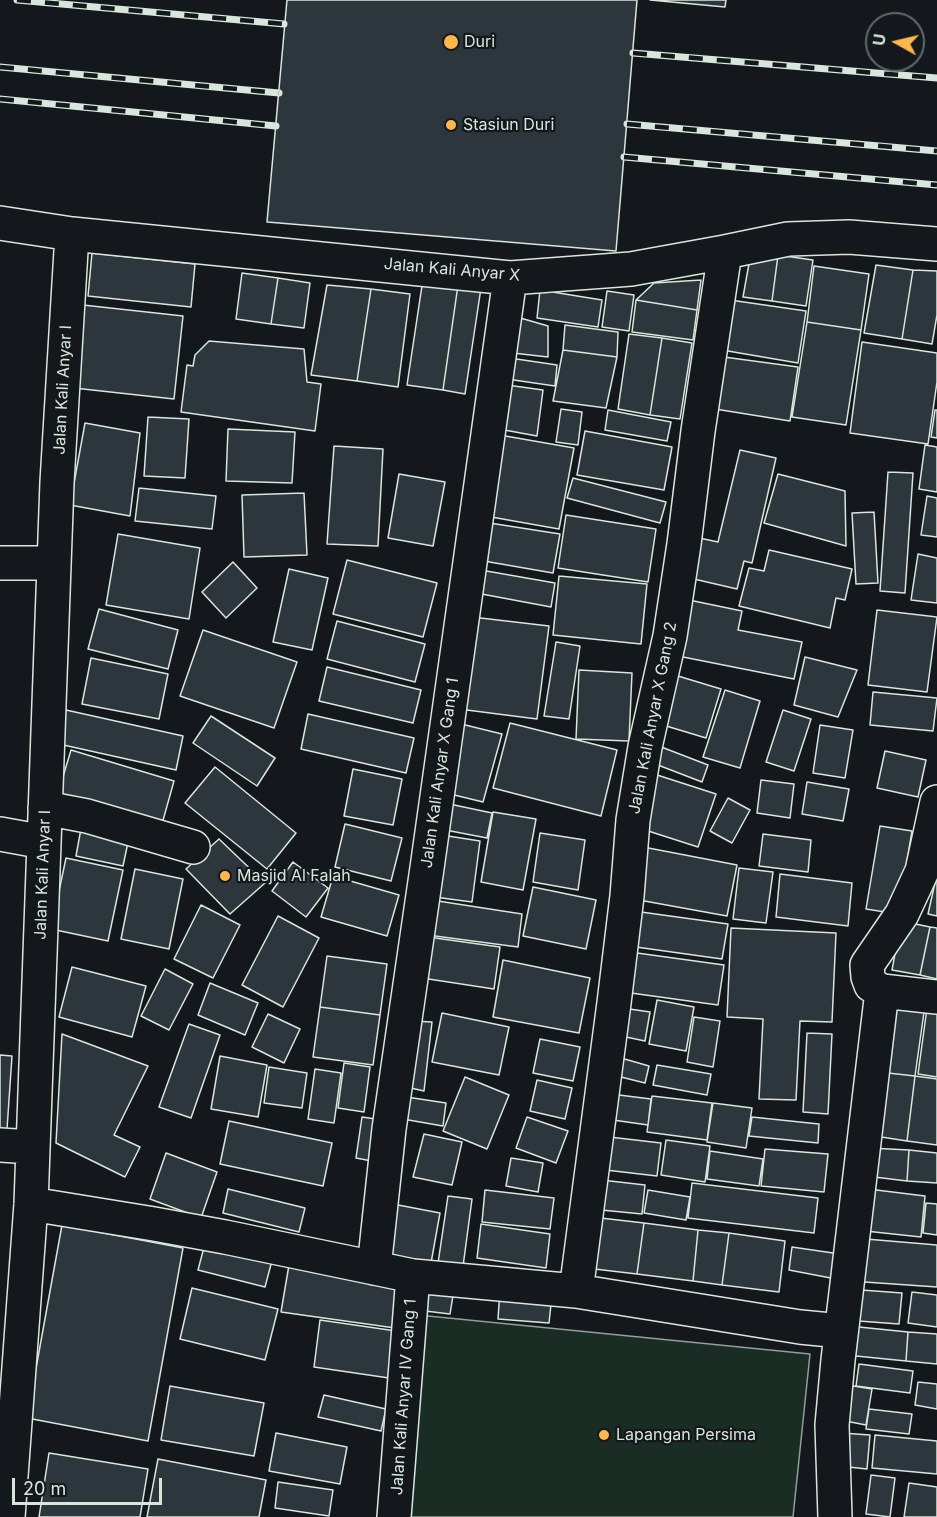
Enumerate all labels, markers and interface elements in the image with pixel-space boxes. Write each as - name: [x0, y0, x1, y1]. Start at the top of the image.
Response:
- north arrow: [865, 12, 925, 72]
- place label: Duri: [464, 32, 495, 52]
- marker: Duri: [442, 33, 460, 51]
- text: U: [868, 33, 890, 47]
- place label: Stasiun Duri: [463, 115, 554, 135]
- marker: Stasiun Duri: [444, 118, 458, 132]
- street label: Jalan Kali Anyar X: [383, 254, 521, 286]
- street label: Jalan Kali Anyar I: [50, 325, 76, 455]
- street label: Jalan Kali Anyar X Gang 2: [625, 620, 681, 816]
- street label: Jalan Kali Anyar X Gang 1: [417, 676, 463, 870]
- street label: Jalan Kali Anyar I: [31, 810, 55, 940]
- place label: Masjid Al Falah: [237, 866, 351, 886]
- marker: Masjid Al Falah: [218, 869, 232, 883]
- street label: Jalan Kali Anyar IV Gang 1: [388, 1298, 420, 1496]
- place label: Lapangan Persima: [616, 1425, 756, 1445]
- marker: Lapangan Persima: [597, 1428, 611, 1442]
- scale bar: [15, 1466, 165, 1504]
- text: 20 m: [23, 1478, 66, 1499]

